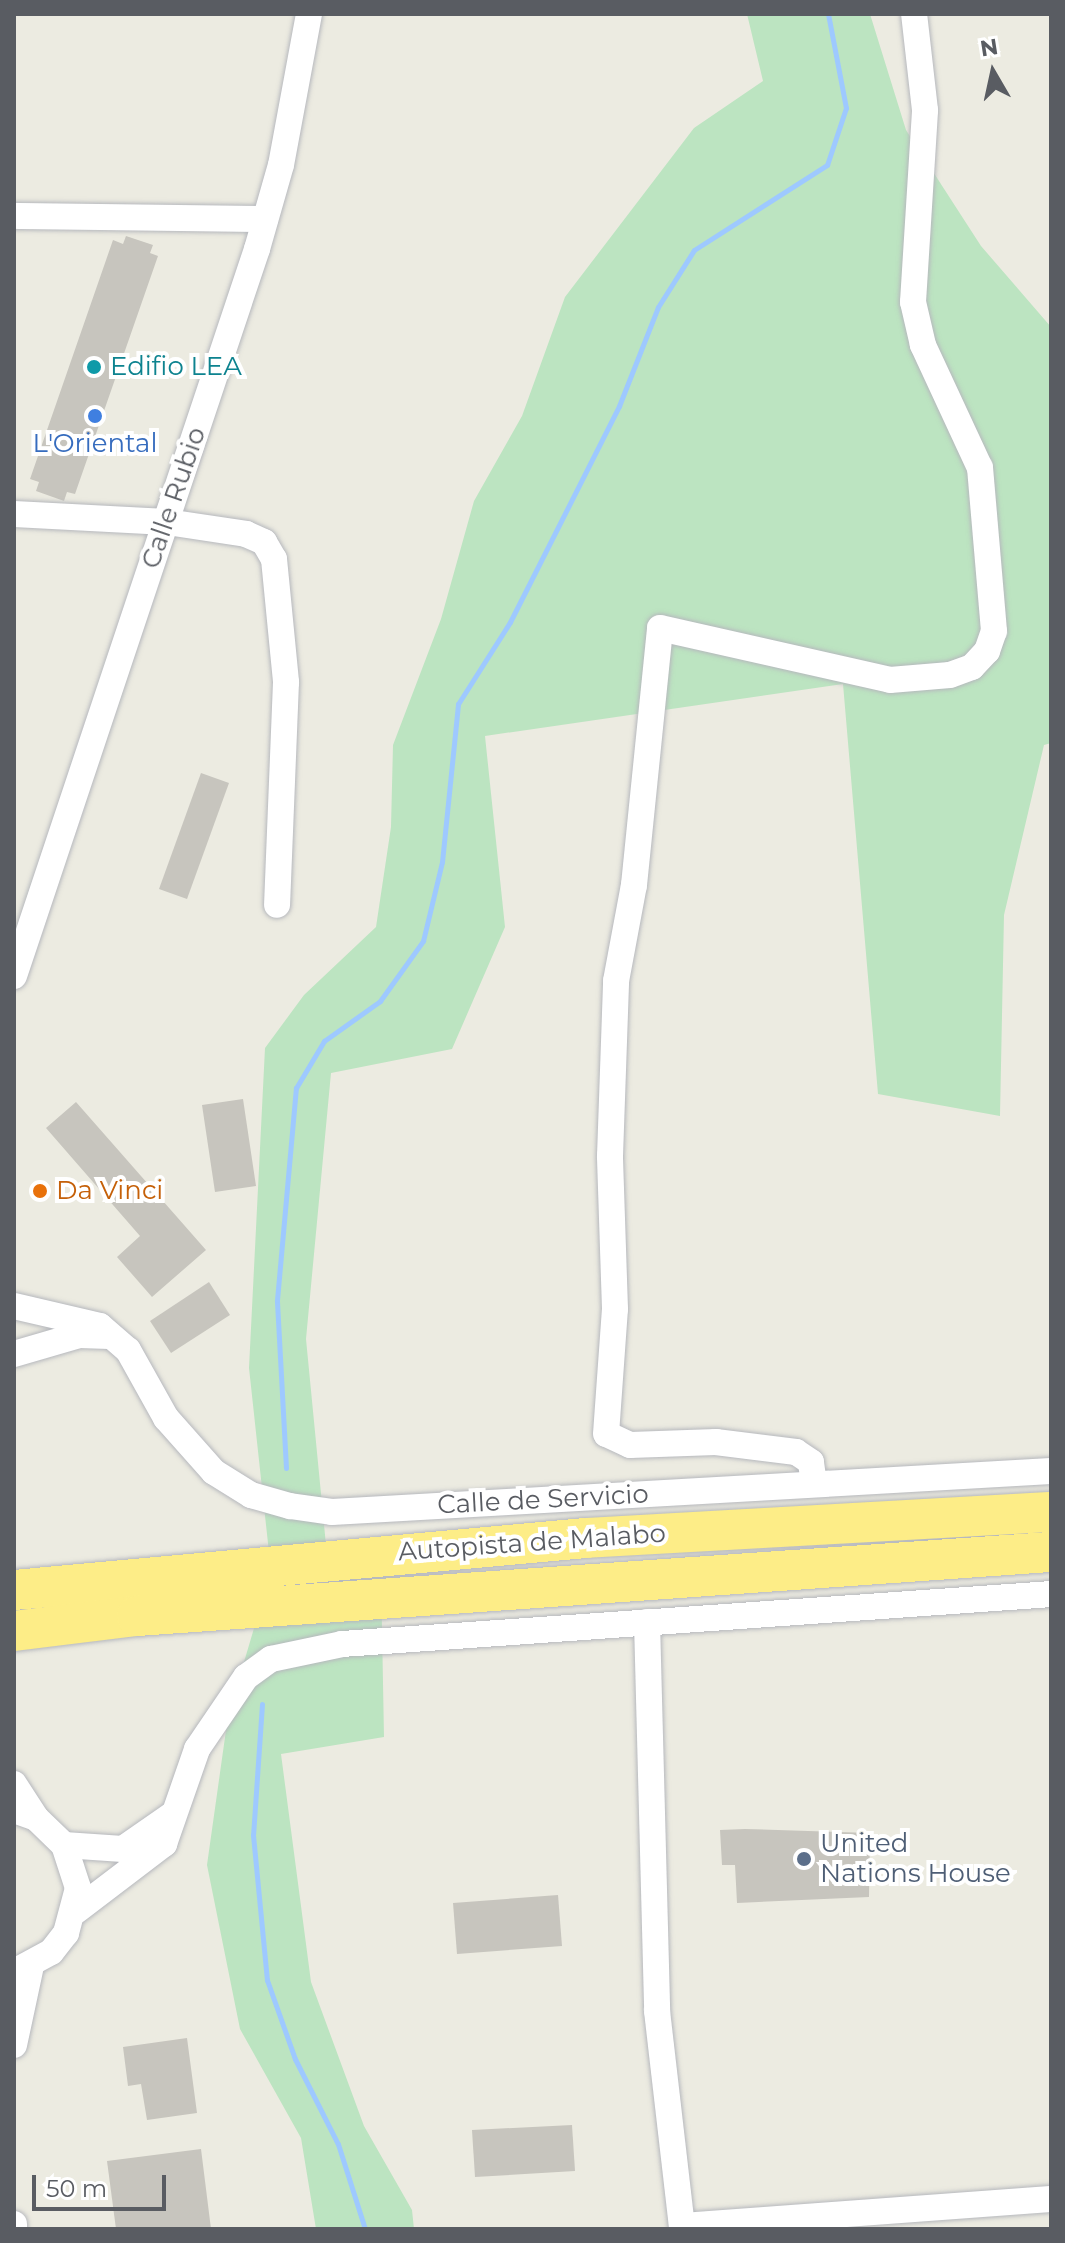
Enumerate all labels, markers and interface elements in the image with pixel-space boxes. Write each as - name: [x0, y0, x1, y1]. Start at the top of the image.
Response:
- north arrow: [953, 32, 1033, 112]
- text: N: [978, 33, 1000, 63]
- place label: Edifio LEA: [110, 351, 242, 383]
- marker: Edifio LEA: [85, 358, 103, 376]
- marker: L'Oriental: [86, 407, 104, 425]
- street label: Calle Rubio: [135, 423, 213, 573]
- place label: L'Oriental: [33, 428, 157, 460]
- place label: Da Vinci: [56, 1175, 163, 1207]
- marker: Da Vinci: [31, 1182, 49, 1200]
- street label: Calle de Servicio: [437, 1479, 649, 1521]
- street label: Autopista de Malabo: [397, 1518, 667, 1568]
- place label: United Nations House: [820, 1828, 1011, 1890]
- marker: United Nations House: [795, 1850, 813, 1868]
- scale bar: [36, 2159, 170, 2209]
- text: 50 m: [46, 2174, 107, 2203]

